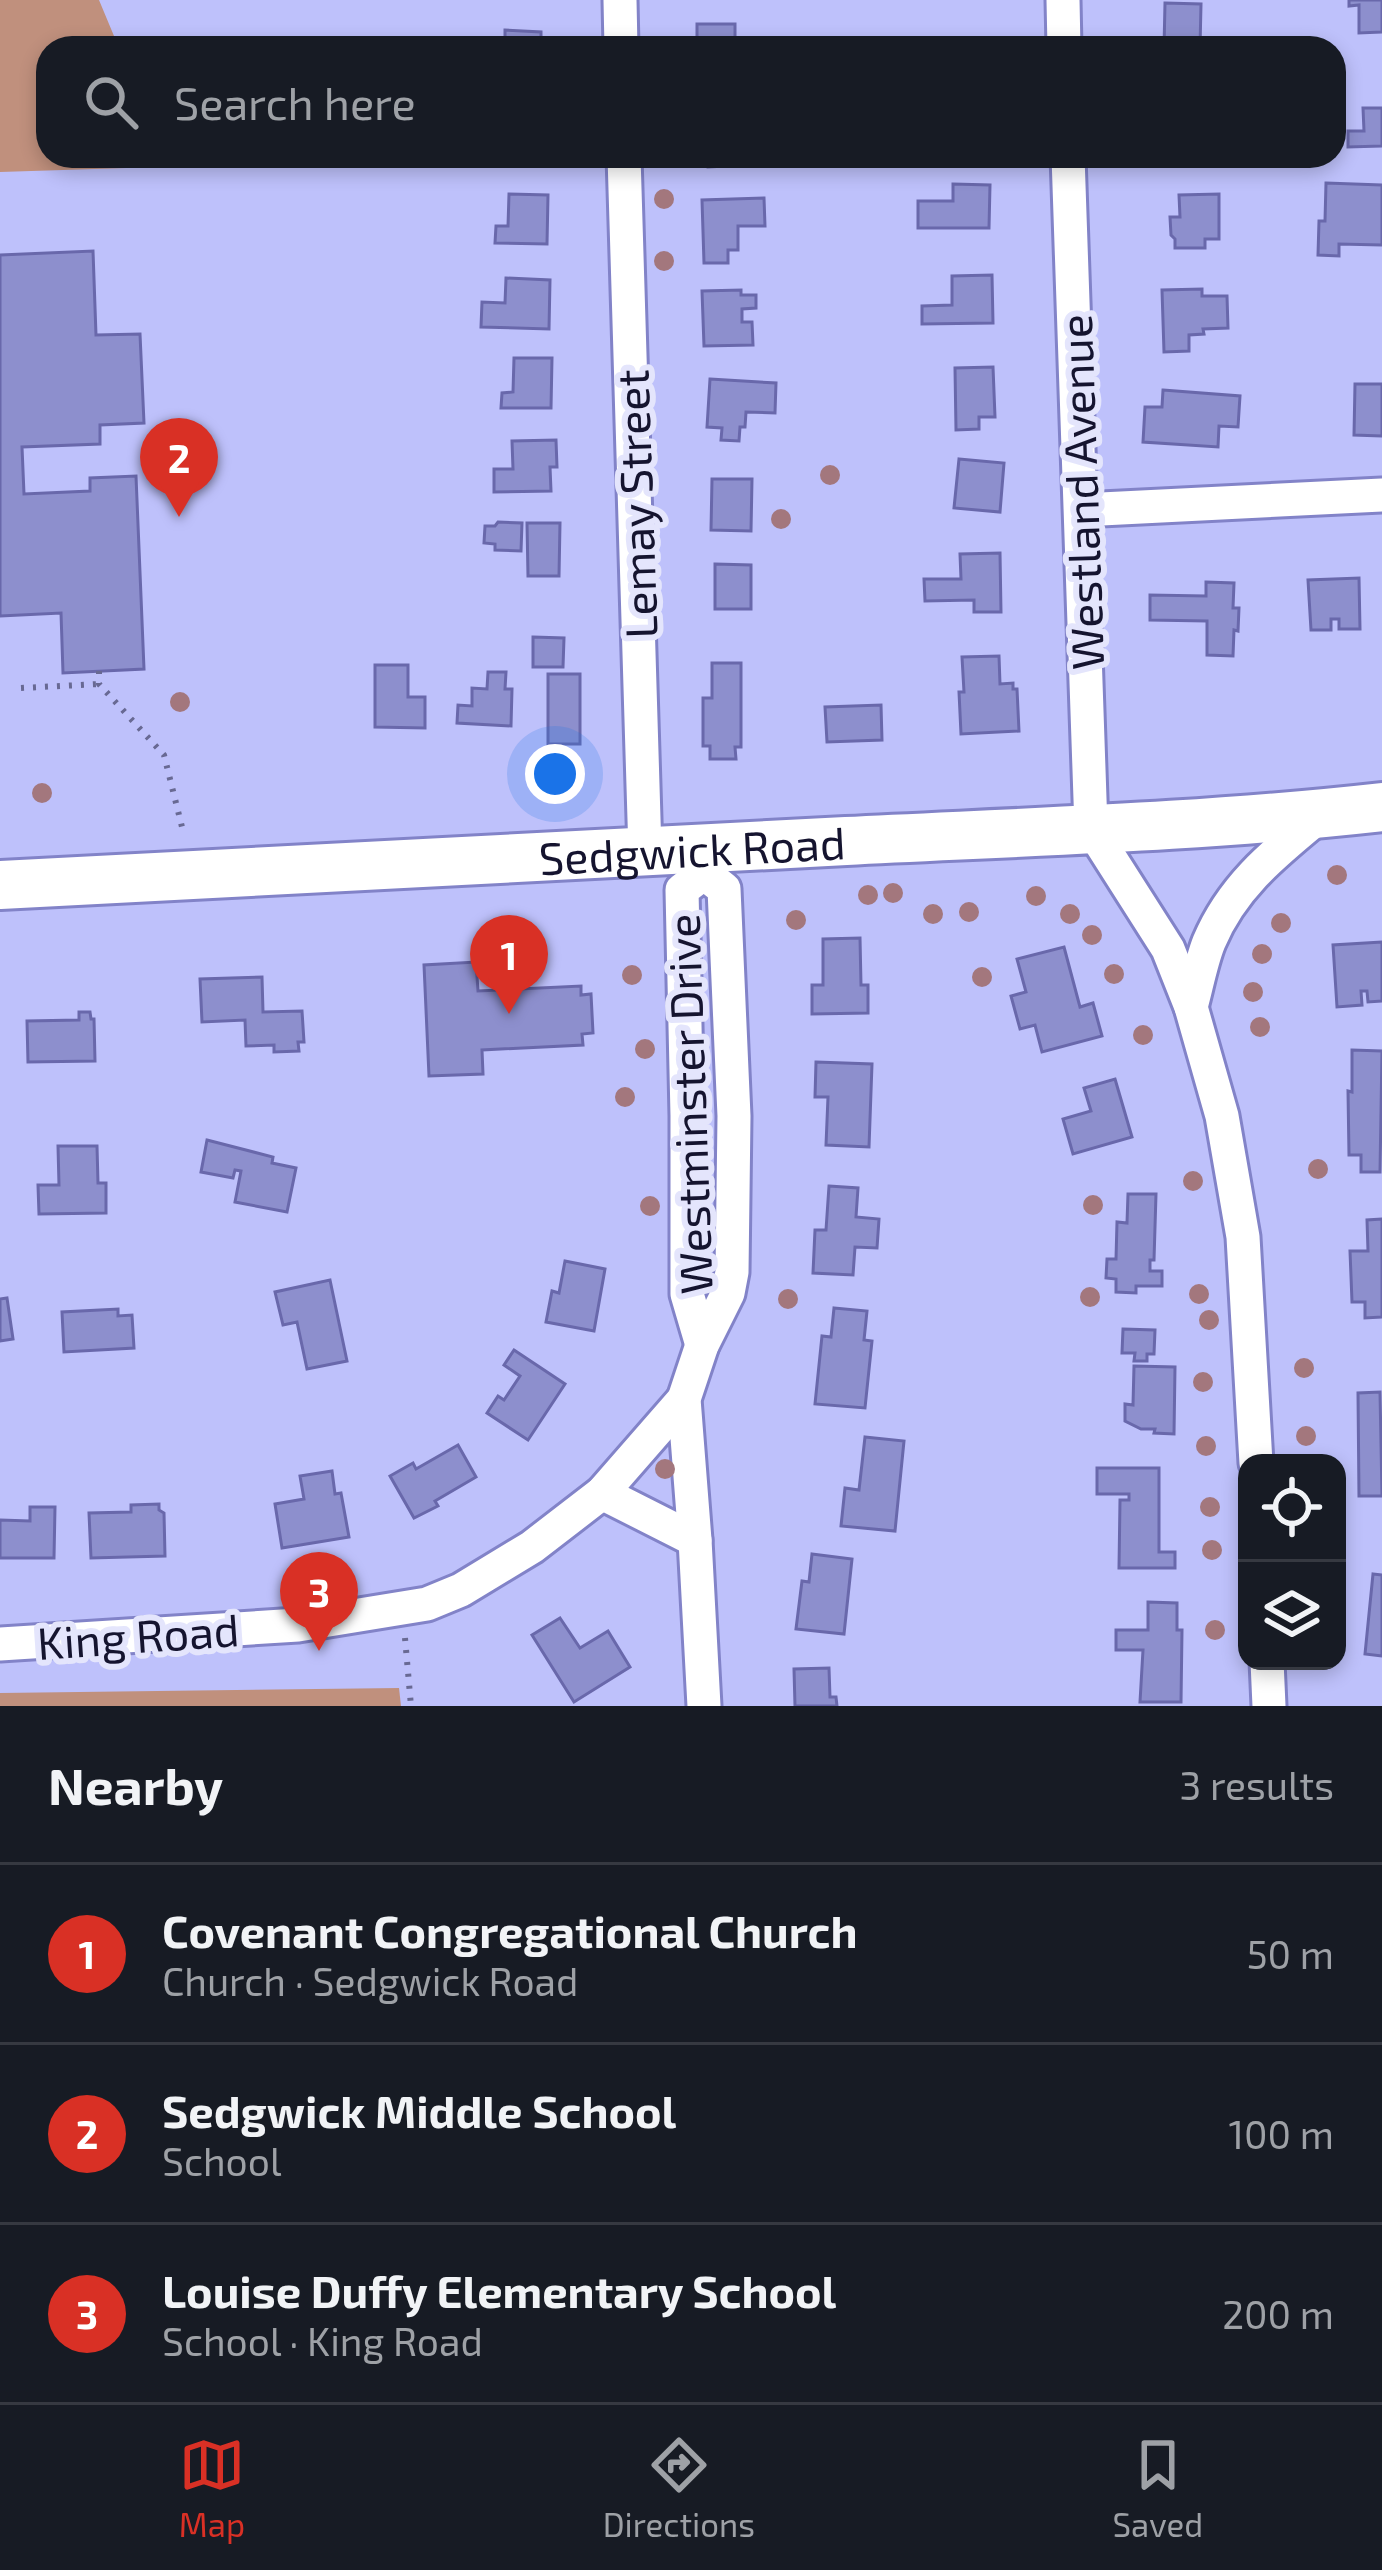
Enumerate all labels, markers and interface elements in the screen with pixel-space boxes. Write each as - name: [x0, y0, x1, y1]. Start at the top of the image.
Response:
- search box: [36, 36, 1346, 168]
- icon: search: [78, 69, 144, 135]
- text: Search here: [174, 75, 416, 129]
- street label: Westland Avenue: [1047, 313, 1113, 671]
- street label: Lemay Street: [603, 369, 667, 639]
- pin: 2: [140, 418, 218, 517]
- your location: [525, 744, 585, 804]
- street label: Sedgwick Road: [537, 814, 847, 884]
- street label: Westminster Drive: [654, 913, 722, 1295]
- pin: 1: [470, 915, 548, 1014]
- map controls: [1238, 1454, 1346, 1670]
- button: locate: [1238, 1454, 1346, 1562]
- pin: 3: [280, 1552, 358, 1651]
- button: layers: [1238, 1562, 1346, 1670]
- street label: King Road: [35, 1601, 241, 1669]
- text: Nearby: [48, 1754, 223, 1815]
- text: 3 results: [1180, 1761, 1334, 1808]
- text: Covenant Congregational Church: [162, 1903, 858, 1957]
- text: 1: [79, 1930, 95, 1977]
- text: 50 m: [1247, 1930, 1334, 1977]
- text: Church · Sedgwick Road: [162, 1957, 578, 2004]
- text: Sedgwick Middle School: [162, 2083, 676, 2137]
- text: 2: [76, 2110, 98, 2157]
- text: 100 m: [1229, 2110, 1334, 2157]
- text: School: [162, 2137, 282, 2184]
- text: Louise Duffy Elementary School: [162, 2263, 836, 2317]
- text: 3: [76, 2290, 98, 2337]
- text: 200 m: [1222, 2290, 1334, 2337]
- text: School · King Road: [162, 2317, 483, 2364]
- tab: Map: [179, 2432, 245, 2544]
- tab: Directions: [603, 2432, 755, 2544]
- tab: Saved: [1113, 2432, 1203, 2544]

